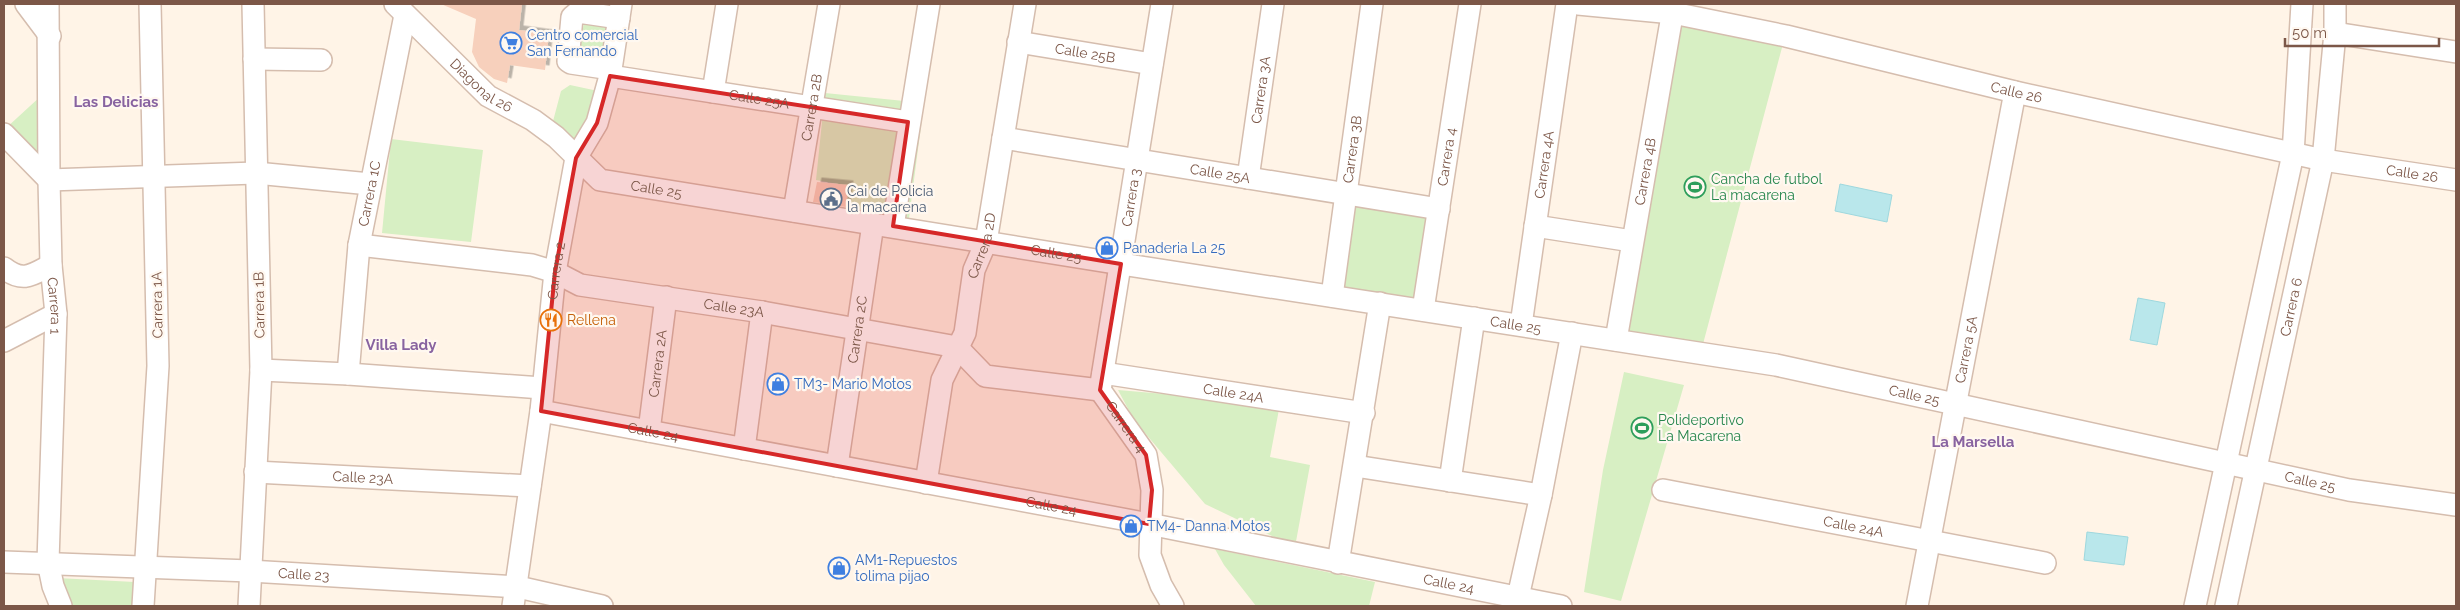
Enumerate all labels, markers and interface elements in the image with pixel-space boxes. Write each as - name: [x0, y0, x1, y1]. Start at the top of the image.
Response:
- scale bar: [2285, 15, 2439, 47]
- text: 50 m: [2292, 24, 2327, 42]
- place label: Centro comercial San Fernando: [527, 27, 638, 59]
- supermarket icon: Centro comercial San Fernando: [499, 31, 523, 55]
- street label: Calle 25B: [1054, 40, 1116, 66]
- street label: Diagonal 26: [447, 55, 515, 115]
- street label: Carrera 3A: [1248, 55, 1273, 125]
- street label: Carrera 2B: [798, 73, 825, 142]
- street label: Calle 26: [1989, 78, 2044, 106]
- street label: Calle 25A: [728, 86, 791, 112]
- district label: Las Delicias: [74, 93, 159, 111]
- street label: Carrera 3B: [1340, 115, 1365, 184]
- street label: Carrera 4: [1434, 126, 1459, 187]
- street label: Carrera 4A: [1531, 129, 1557, 200]
- street label: Carrera 4B: [1631, 137, 1659, 206]
- street label: Carrera 1C: [355, 159, 384, 228]
- street label: Calle 25A: [1189, 161, 1252, 186]
- street label: Calle 26: [2385, 162, 2439, 185]
- street label: Carrera 3: [1118, 167, 1143, 228]
- place label: Cancha de futbol La macarena: [1711, 171, 1823, 203]
- sports icon: Cancha de futbol La macarena: [1683, 175, 1707, 199]
- street label: Calle 25: [630, 177, 683, 201]
- place label: Cai de Policia la macarena: [847, 183, 933, 215]
- public building icon: Cai de Policia la macarena: [819, 187, 843, 211]
- street label: Carrera 2D: [965, 212, 999, 280]
- shop icon: Panaderia La 25: [1095, 236, 1119, 260]
- place label: Panaderia La 25: [1123, 240, 1226, 256]
- street label: Carrera 2: [544, 241, 568, 301]
- street label: Calle 25: [1029, 242, 1083, 266]
- street label: Carrera 1A: [148, 271, 166, 338]
- street label: Carrera 1B: [250, 272, 268, 338]
- street label: Carrera 1: [44, 276, 64, 335]
- street label: Carrera 6: [2277, 276, 2305, 338]
- street label: Carrera 2C: [844, 294, 870, 364]
- street label: Calle 23A: [703, 295, 766, 320]
- restaurant icon: Rellena: [539, 308, 563, 332]
- place label: Rellena: [567, 312, 616, 328]
- street label: Calle 25: [1489, 313, 1543, 337]
- street label: Carrera 5A: [1952, 314, 1980, 385]
- street label: Carrera 2A: [645, 328, 670, 398]
- district label: Villa Lady: [366, 336, 437, 354]
- shop icon: TM3- Mario Motos: [766, 372, 790, 396]
- place label: TM3- Mario Motos: [794, 376, 912, 392]
- street label: Calle 24A: [1202, 380, 1265, 406]
- street label: Calle 25: [1887, 382, 1942, 409]
- street label: Carrera 4: [1102, 398, 1150, 456]
- place label: Polideportivo La Macarena: [1658, 412, 1744, 444]
- sports icon: Polideportivo La Macarena: [1630, 416, 1654, 440]
- street label: Calle 24: [626, 419, 680, 444]
- district label: La Marsella: [1932, 433, 2015, 451]
- street label: Calle 23A: [332, 468, 394, 487]
- street label: Calle 25: [2283, 468, 2337, 495]
- street label: Calle 24: [1024, 493, 1078, 518]
- street label: Calle 24A: [1822, 513, 1886, 540]
- shop icon: TM4- Danna Motos: [1119, 514, 1143, 538]
- place label: TM4- Danna Motos: [1147, 518, 1270, 534]
- place label: AM1-Repuestos tolima pijao: [855, 552, 957, 584]
- shop icon: AM1-Repuestos tolima pijao: [827, 556, 851, 580]
- street label: Calle 23: [278, 565, 330, 584]
- street label: Calle 24: [1422, 571, 1476, 597]

